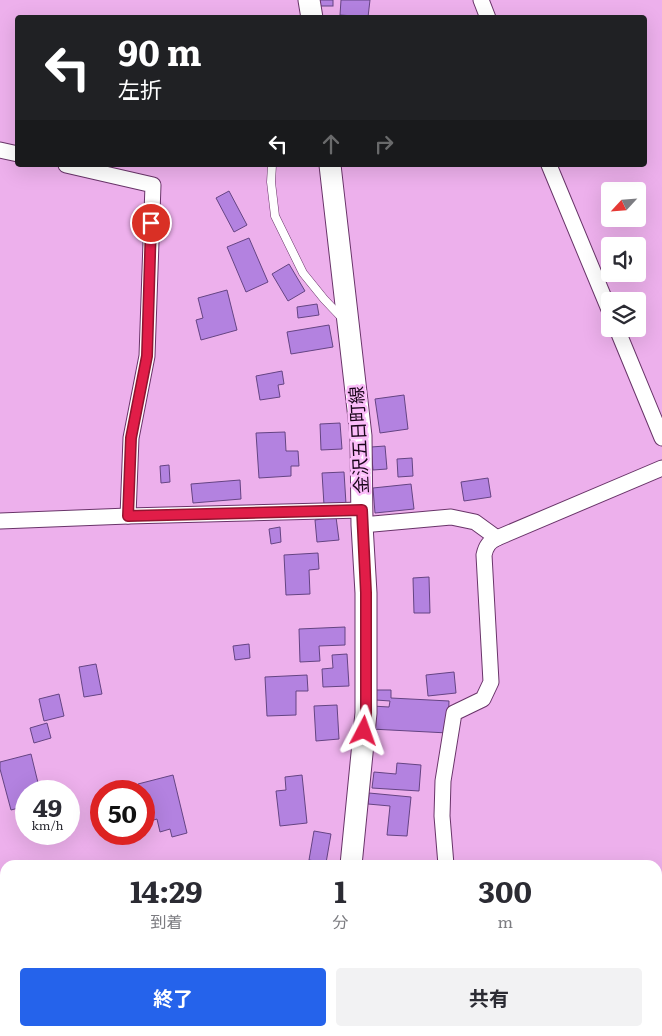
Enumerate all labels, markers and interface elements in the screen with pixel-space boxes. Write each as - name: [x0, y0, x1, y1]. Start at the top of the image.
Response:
- text: 90 m: [118, 25, 202, 77]
- icon: left: [35, 35, 100, 100]
- text: 左折: [118, 72, 162, 105]
- icon: left: [264, 130, 292, 158]
- icon: ahead: [317, 130, 345, 158]
- icon: right: [370, 130, 398, 158]
- north arrow: [601, 182, 646, 228]
- map controls: [601, 182, 646, 337]
- pin: [130, 202, 172, 244]
- icon: arrive: [137, 209, 165, 237]
- button: sound: [601, 237, 646, 282]
- button: layers: [601, 292, 646, 337]
- street label: 金沢五日町線: [342, 385, 374, 495]
- position arrow: [337, 704, 389, 756]
- speed limit sign: 50: [90, 780, 155, 845]
- text: 49: [33, 788, 62, 825]
- text: km/h: [32, 816, 63, 834]
- text: 14:29: [130, 868, 202, 912]
- text: 1: [334, 868, 347, 912]
- text: 300: [478, 868, 532, 912]
- text: 到着: [150, 909, 182, 933]
- text: 分: [332, 909, 348, 933]
- text: m: [497, 909, 513, 933]
- button: 終了: [20, 968, 326, 1026]
- button: 共有: [336, 968, 642, 1026]

